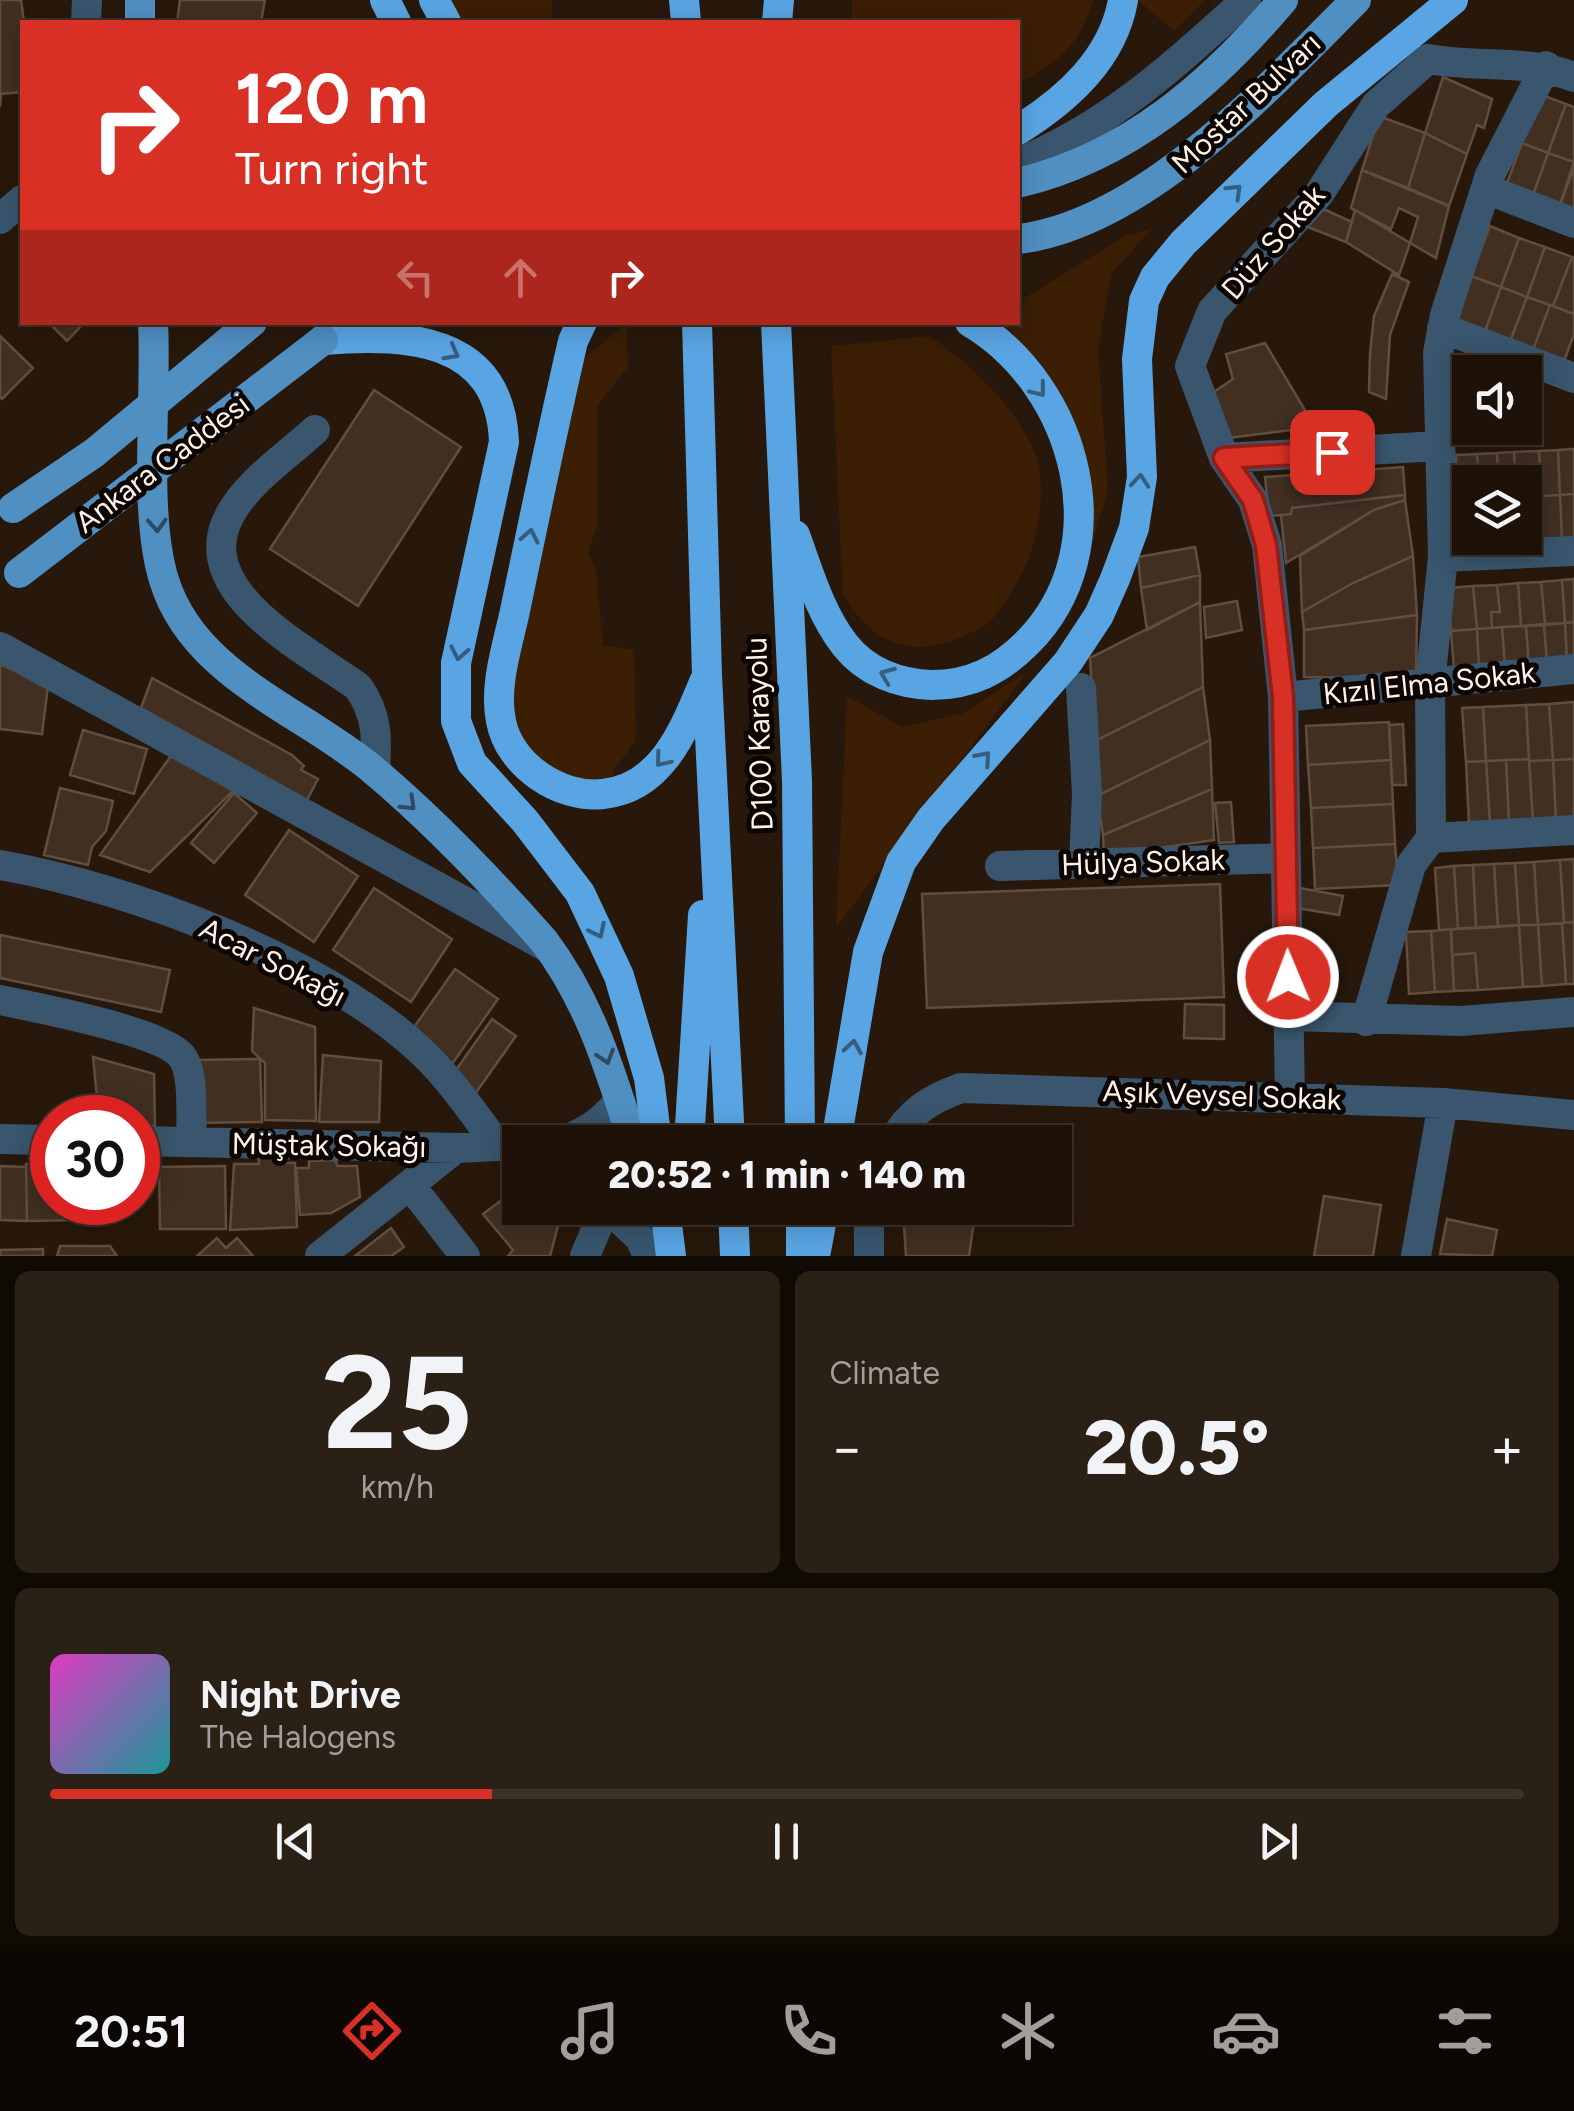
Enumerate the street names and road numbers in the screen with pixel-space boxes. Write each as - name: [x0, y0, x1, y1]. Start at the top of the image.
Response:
- street label: Mostar Bulvarı: [1164, 25, 1328, 181]
- street label: Düz Sokak: [1213, 177, 1333, 307]
- street label: Ankara Caddesi: [67, 385, 257, 541]
- street label: D100 Karayolu: [737, 637, 781, 831]
- street label: Kızıl Elma Sokak: [1321, 653, 1538, 713]
- street label: Hülya Sokak: [1060, 841, 1226, 883]
- street label: Acar Sokağı: [194, 909, 352, 1015]
- street label: Aşık Veysel Sokak: [1102, 1072, 1342, 1118]
- street label: Müştak Sokağı: [231, 1125, 427, 1165]

